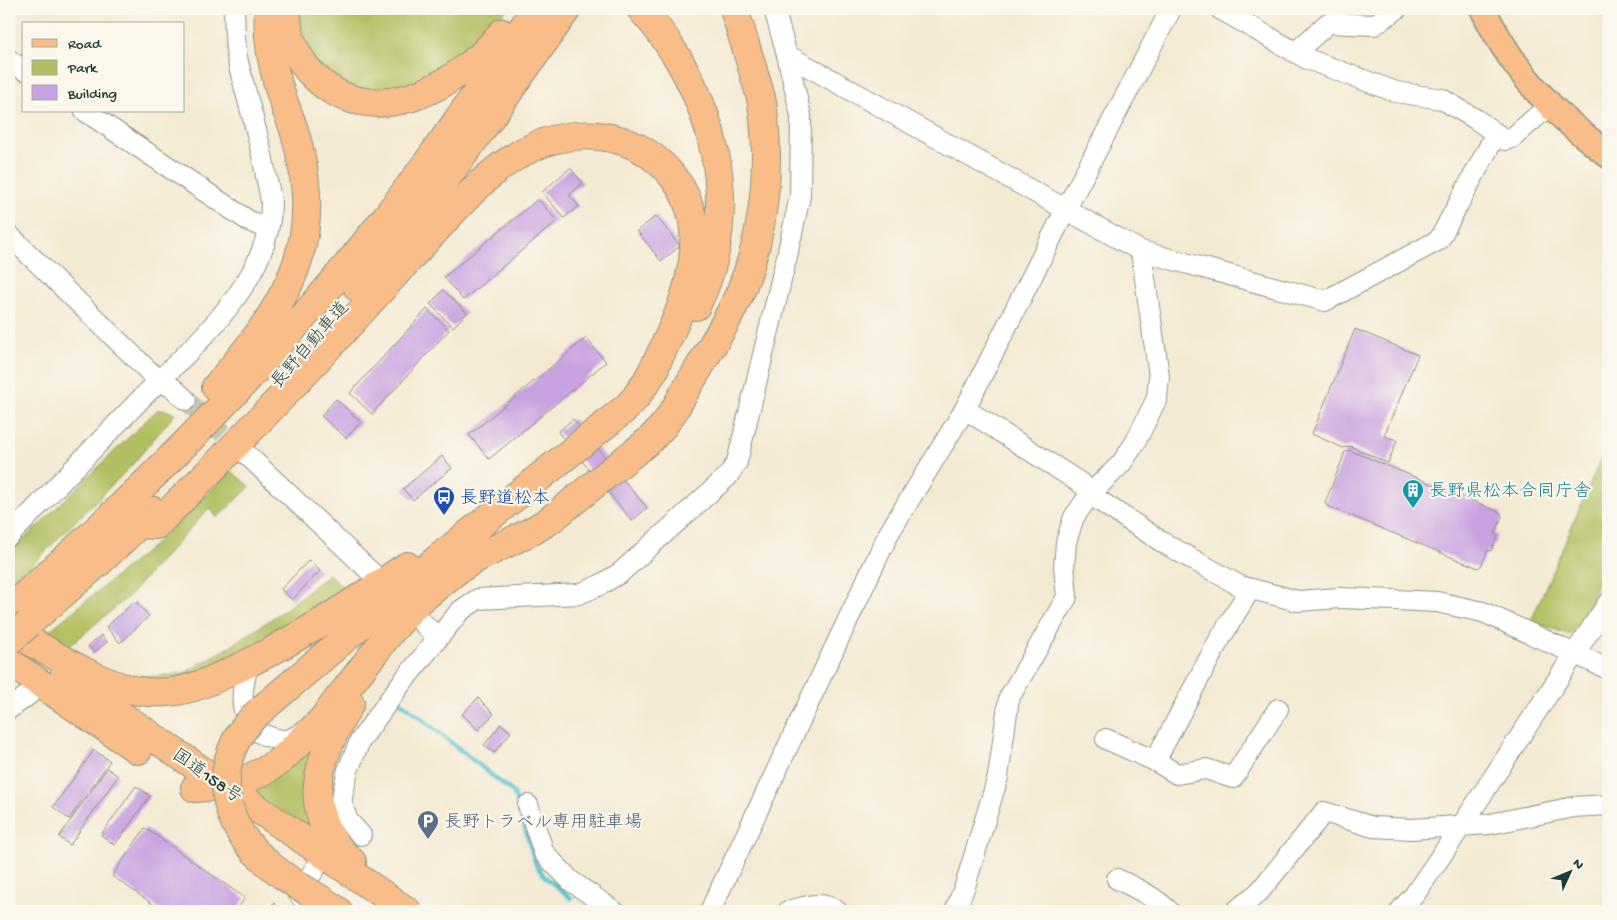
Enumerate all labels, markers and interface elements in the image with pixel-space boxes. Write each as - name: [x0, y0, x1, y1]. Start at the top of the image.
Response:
- legend: [22, 22, 185, 112]
- text: Road: [68, 36, 102, 54]
- text: Park: [67, 60, 98, 78]
- text: Building: [67, 86, 117, 104]
- street label: 長野自動車道: [267, 297, 354, 393]
- building icon: 長野県松本合同庁舎: [1401, 478, 1425, 509]
- place label: 長野県松本合同庁舎: [1429, 481, 1591, 503]
- bus stop icon: 長野道松本: [432, 485, 456, 516]
- place label: 長野道松本: [460, 488, 550, 510]
- street label: 国道158号: [168, 745, 246, 809]
- parking icon: 長野トラベル専用駐車場: [416, 809, 440, 840]
- place label: 長野トラベル専用駐車場: [444, 812, 642, 834]
- north arrow: [1544, 848, 1594, 898]
- text: N: [1568, 856, 1587, 874]

